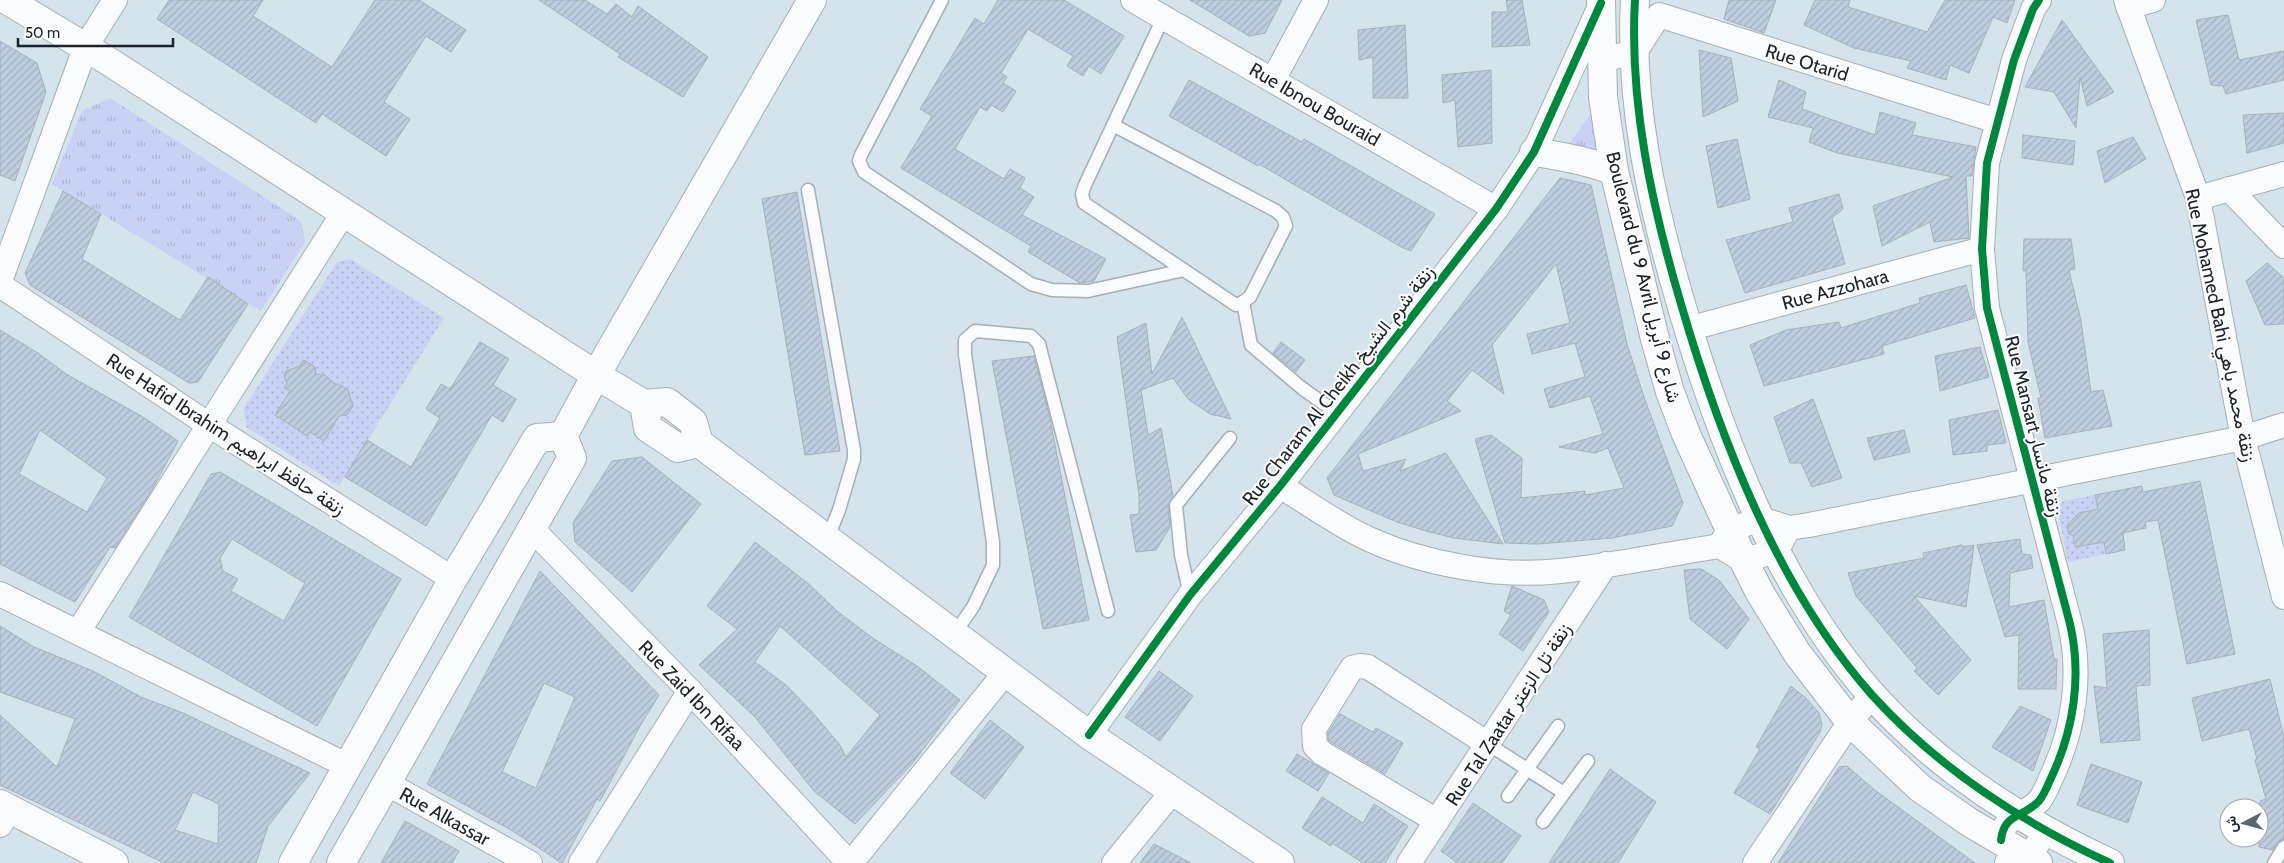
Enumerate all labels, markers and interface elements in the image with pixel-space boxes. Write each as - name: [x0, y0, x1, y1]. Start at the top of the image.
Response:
- scale bar: [18, 15, 172, 47]
- text: 50 m: [25, 24, 60, 42]
- street label: Rue Otarid: [1762, 39, 1851, 86]
- street label: Rue Ibnou Bouraid: [1245, 58, 1384, 151]
- street label: Boulevard du 9 Avril شارع 9 أبريل: [1600, 149, 1686, 405]
- street label: Rue Mohamed Bahi زنقة محمد باهي: [2176, 186, 2261, 465]
- street label: Rue Charam Al Cheikh زنقة شرم الشيخ: [1237, 260, 1441, 511]
- street label: Rue Azzohara: [1779, 264, 1891, 315]
- street label: Rue Mansart زنقة مانسار: [2000, 333, 2067, 519]
- street label: Rue Hafid Ibrahim زنقة حافظ ابراهيم: [101, 349, 349, 521]
- street label: Rue Tal Zaatar زنقة تل الزعتر: [1441, 619, 1576, 810]
- street label: Rue Zaid Ibn Rifaa: [634, 636, 750, 755]
- street label: Rue Alkassar: [396, 782, 494, 851]
- north arrow: [2219, 798, 2269, 848]
- text: ش: [2221, 815, 2241, 834]

